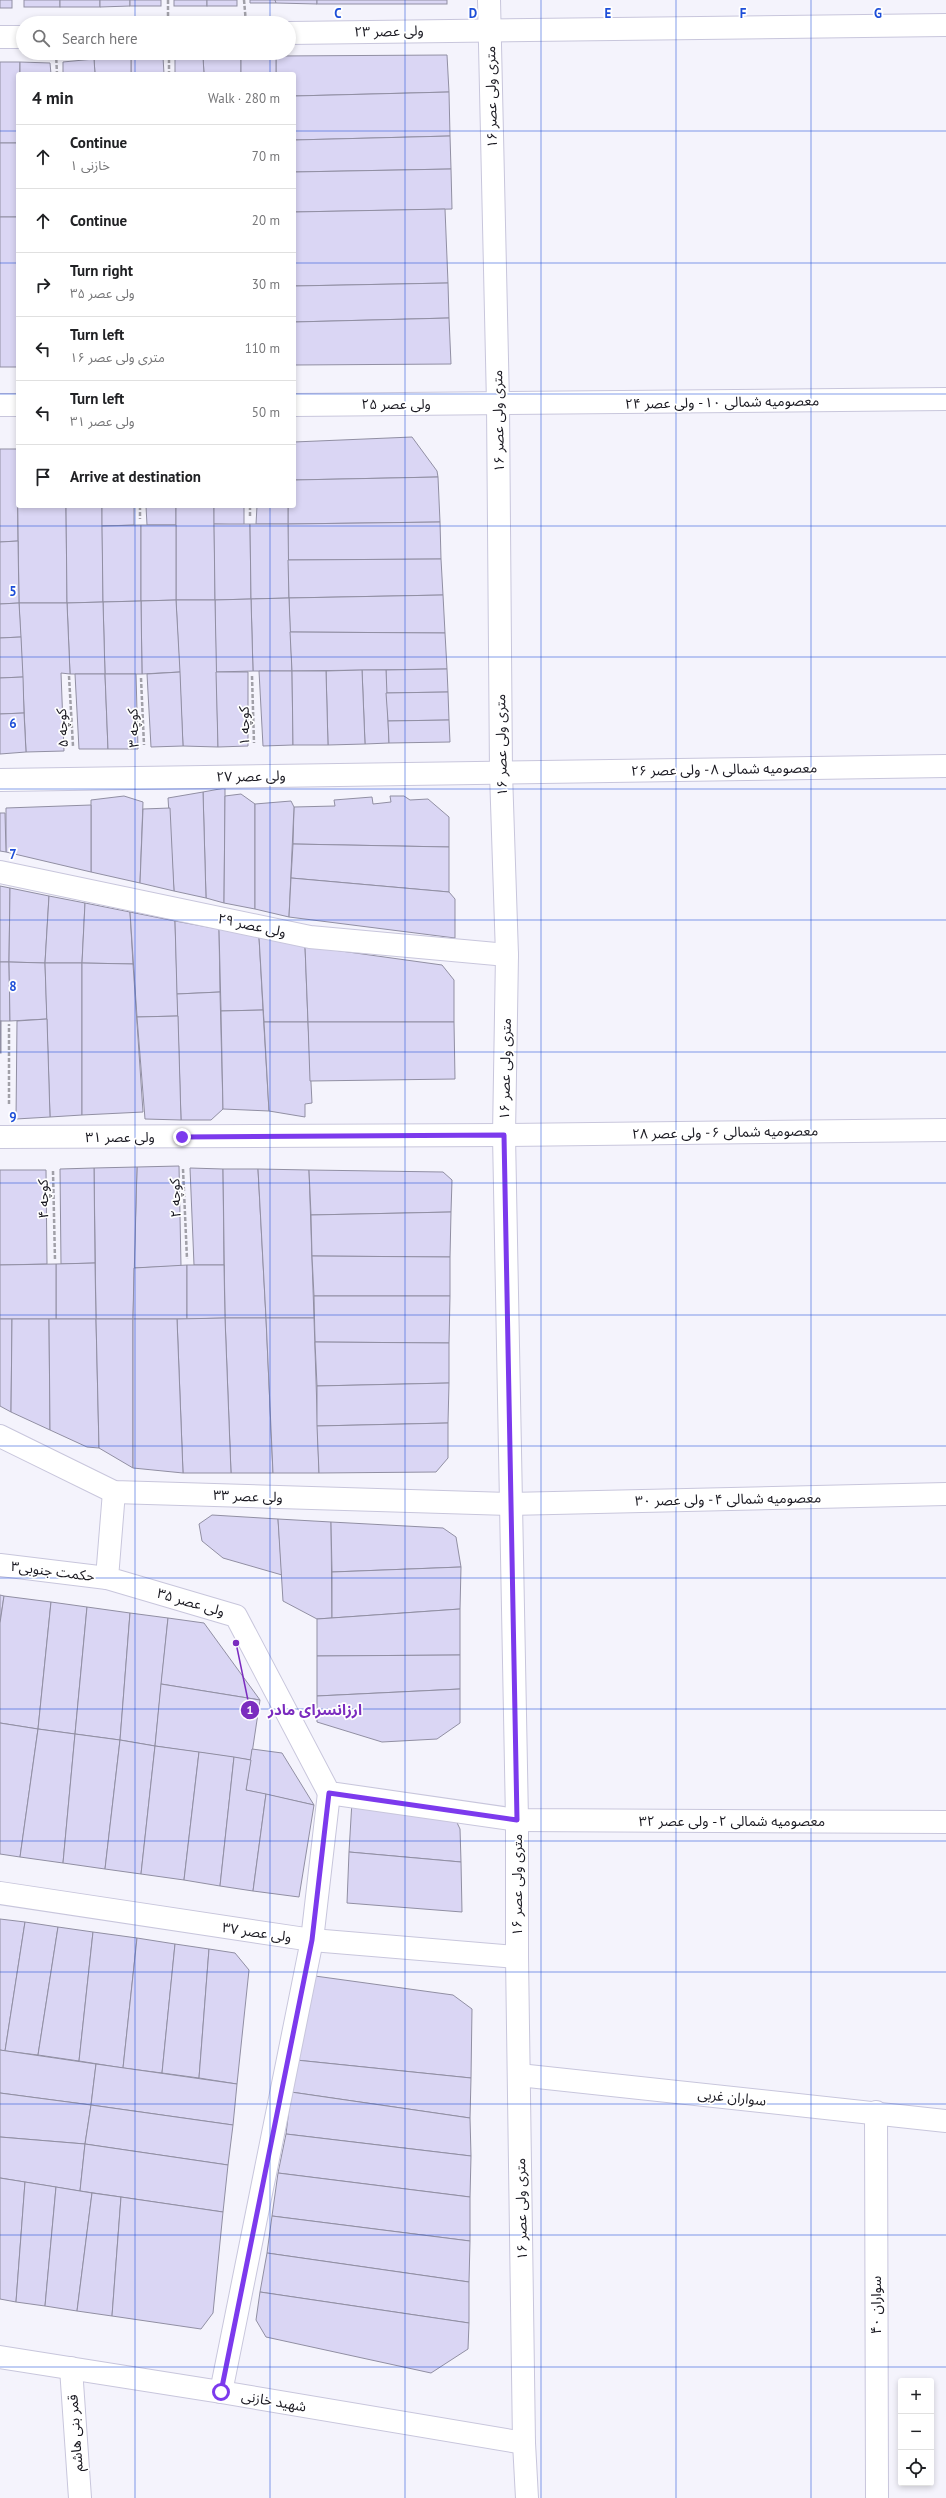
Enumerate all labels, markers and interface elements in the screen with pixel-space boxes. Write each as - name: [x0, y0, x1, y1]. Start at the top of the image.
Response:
- text: C: [334, 5, 342, 22]
- text: D: [469, 5, 477, 22]
- text: E: [605, 5, 612, 22]
- text: F: [740, 5, 747, 22]
- text: G: [874, 5, 882, 22]
- search box: [16, 16, 296, 60]
- street label: ولی عصر ۲۳: [354, 21, 424, 41]
- icon: search: [30, 27, 52, 49]
- text: Search here: [62, 29, 138, 48]
- street label: ۱۶ متری ولی عصر: [481, 46, 501, 148]
- text: 4 min: [32, 87, 73, 109]
- text: Walk · 280 m: [208, 90, 280, 107]
- text: Continue: [70, 133, 127, 152]
- icon: ahead: [32, 146, 54, 168]
- text: 70 m: [252, 148, 280, 165]
- text: خازنی ۱: [70, 157, 110, 174]
- icon: ahead: [32, 210, 54, 232]
- text: Continue: [70, 211, 127, 230]
- text: 20 m: [252, 212, 280, 229]
- text: Turn right: [70, 261, 133, 280]
- icon: right: [32, 274, 54, 296]
- text: 30 m: [252, 276, 280, 293]
- text: ولی عصر ۳۵: [70, 285, 135, 302]
- text: Turn left: [70, 325, 124, 344]
- icon: left: [32, 338, 54, 360]
- text: 110 m: [245, 340, 280, 357]
- text: ۱۶ متری ولی عصر: [70, 349, 165, 366]
- street label: ۱۶ متری ولی عصر: [488, 370, 508, 472]
- text: Turn left: [70, 389, 124, 408]
- street label: معصومیه شمالی ۱۰ - ولی عصر ۲۴: [625, 391, 819, 413]
- street label: ولی عصر ۲۵: [361, 395, 431, 413]
- icon: left: [32, 402, 54, 424]
- text: 50 m: [252, 404, 280, 421]
- text: ولی عصر ۳۱: [70, 413, 135, 430]
- icon: arrive: [32, 466, 54, 488]
- text: Arrive at destination: [70, 467, 201, 486]
- text: 5: [9, 583, 17, 600]
- street label: ۱۶ متری ولی عصر: [491, 694, 511, 796]
- street label: کوچه ۱: [235, 706, 254, 746]
- street label: کوچه ۵: [52, 708, 73, 748]
- street label: کوچه ۳: [123, 708, 144, 748]
- text: 6: [9, 715, 17, 732]
- street label: معصومیه شمالی ۸ - ولی عصر ۲۶: [631, 758, 817, 780]
- street label: ولی عصر ۲۷: [216, 766, 286, 786]
- text: 7: [9, 846, 17, 863]
- street label: ولی عصر ۲۹: [216, 909, 288, 941]
- text: 8: [9, 978, 17, 995]
- street label: ۱۶ متری ولی عصر: [495, 1018, 515, 1120]
- text: 9: [9, 1109, 17, 1126]
- street label: معصومیه شمالی ۶ - ولی عصر ۲۸: [632, 1121, 818, 1143]
- street label: ولی عصر ۳۱: [85, 1128, 155, 1146]
- route end: [173, 1128, 191, 1146]
- street label: کوچه ۲: [165, 1178, 186, 1218]
- street label: کوچه ۴: [34, 1179, 53, 1219]
- street label: ولی عصر ۳۳: [213, 1486, 283, 1506]
- street label: معصومیه شمالی ۴ - ولی عصر ۳۰: [635, 1488, 821, 1510]
- street label: حکمت جنوبی۳: [10, 1557, 96, 1585]
- street label: ولی عصر ۳۵: [155, 1584, 227, 1620]
- callout: ارزانسرای مادر: [240, 1696, 370, 1723]
- text: ارزانسرای مادر: [267, 1700, 362, 1719]
- text: 1: [247, 1702, 253, 1717]
- street label: معصومیه شمالی ۲ - ولی عصر ۳۲: [639, 1812, 825, 1830]
- street label: ۱۶ متری ولی عصر: [508, 1834, 526, 1936]
- street label: ولی عصر ۳۷: [221, 1918, 293, 1946]
- street label: سواران غربی: [697, 2084, 767, 2110]
- street label: ۱۶ متری ولی عصر: [511, 2158, 531, 2260]
- street label: سواران ۴۰: [867, 2276, 885, 2334]
- map controls: [898, 2378, 934, 2486]
- button: +: [898, 2378, 934, 2414]
- route start: [212, 2383, 230, 2401]
- street label: شهید خازنی: [240, 2386, 308, 2416]
- street label: قمر بنی هاشم: [63, 2394, 89, 2472]
- button: −: [898, 2414, 934, 2450]
- button: locate: [898, 2450, 934, 2486]

